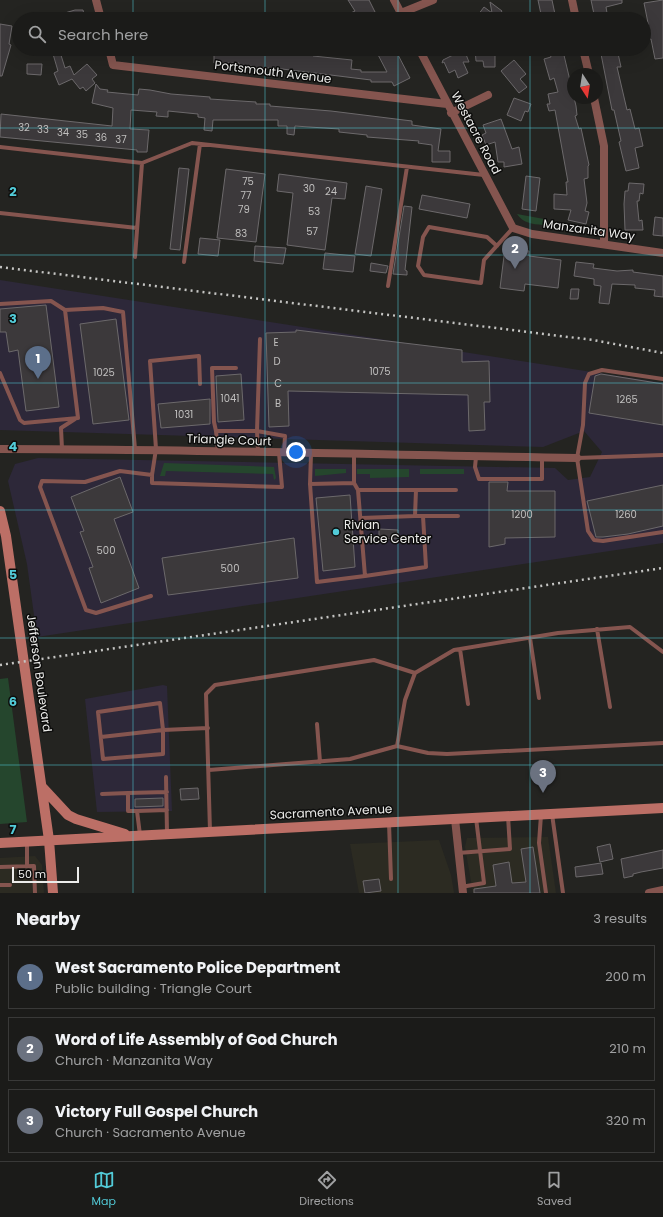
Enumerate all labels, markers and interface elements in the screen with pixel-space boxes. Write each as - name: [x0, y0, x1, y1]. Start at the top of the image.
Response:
- search box: [12, 12, 651, 56]
- icon: search: [26, 23, 48, 45]
- text: Search here: [58, 24, 148, 45]
- street label: Portsmouth Avenue: [214, 56, 333, 87]
- north arrow: [567, 68, 603, 104]
- street label: Westacre Road: [447, 88, 505, 177]
- house number: 32: [18, 120, 30, 135]
- house number: 33: [37, 122, 49, 137]
- house number: 34: [57, 125, 69, 140]
- house number: 35: [76, 127, 88, 142]
- house number: 36: [95, 130, 107, 145]
- house number: 37: [115, 132, 127, 147]
- house number: 75: [242, 174, 254, 189]
- house number: 30: [303, 181, 315, 196]
- text: 2: [9, 182, 17, 201]
- house number: 24: [325, 184, 337, 199]
- house number: 77: [241, 188, 252, 203]
- house number: 79: [238, 202, 250, 217]
- house number: 53: [308, 204, 320, 219]
- street label: Manzanita Way: [542, 215, 636, 244]
- house number: 57: [306, 224, 318, 239]
- house number: 83: [235, 226, 247, 241]
- pin: 2: [502, 236, 528, 269]
- text: 3: [9, 309, 17, 328]
- house number: E: [273, 335, 279, 350]
- pin: 1: [25, 346, 51, 379]
- house number: D: [273, 354, 281, 369]
- house number: 1075: [369, 364, 391, 379]
- house number: 1025: [93, 365, 115, 380]
- house number: C: [274, 376, 282, 391]
- house number: 1041: [221, 391, 239, 406]
- house number: 1265: [616, 392, 638, 407]
- house number: B: [275, 396, 281, 411]
- house number: 1031: [175, 407, 193, 422]
- street label: Triangle Court: [186, 430, 272, 449]
- text: 4: [9, 437, 18, 456]
- your location: [286, 442, 306, 462]
- house number: 1200: [511, 507, 533, 522]
- house number: 1260: [615, 507, 637, 522]
- place label: Rivian Service Center: [344, 516, 432, 547]
- marker: Rivian Service Center: [331, 527, 341, 537]
- house number: 500: [97, 543, 115, 558]
- house number: 500: [221, 561, 239, 576]
- text: 5: [9, 565, 17, 584]
- street label: Jefferson Boulevard: [23, 613, 56, 733]
- text: 6: [9, 692, 17, 711]
- pin: 3: [530, 760, 556, 793]
- street label: Sacramento Avenue: [269, 800, 393, 823]
- text: 7: [10, 820, 17, 839]
- scale bar: [12, 865, 79, 884]
- text: 50 m: [18, 866, 46, 882]
- text: Nearby: [16, 907, 80, 931]
- text: 3 results: [593, 909, 647, 928]
- text: West Sacramento Police Department: [55, 957, 340, 978]
- text: 1: [28, 967, 32, 986]
- text: 200 m: [605, 967, 646, 986]
- text: Public building · Triangle Court: [55, 979, 252, 998]
- text: Word of Life Assembly of God Church: [55, 1029, 338, 1050]
- text: 2: [26, 1039, 34, 1058]
- text: 210 m: [609, 1039, 646, 1058]
- text: Church · Manzanita Way: [55, 1051, 213, 1070]
- text: Victory Full Gospel Church: [55, 1101, 258, 1122]
- text: 3: [26, 1111, 34, 1130]
- text: 320 m: [606, 1111, 646, 1130]
- text: Church · Sacramento Avenue: [55, 1123, 246, 1142]
- tab: Map: [92, 1169, 116, 1210]
- tab: Directions: [299, 1169, 354, 1210]
- tab: Saved: [537, 1169, 571, 1210]

